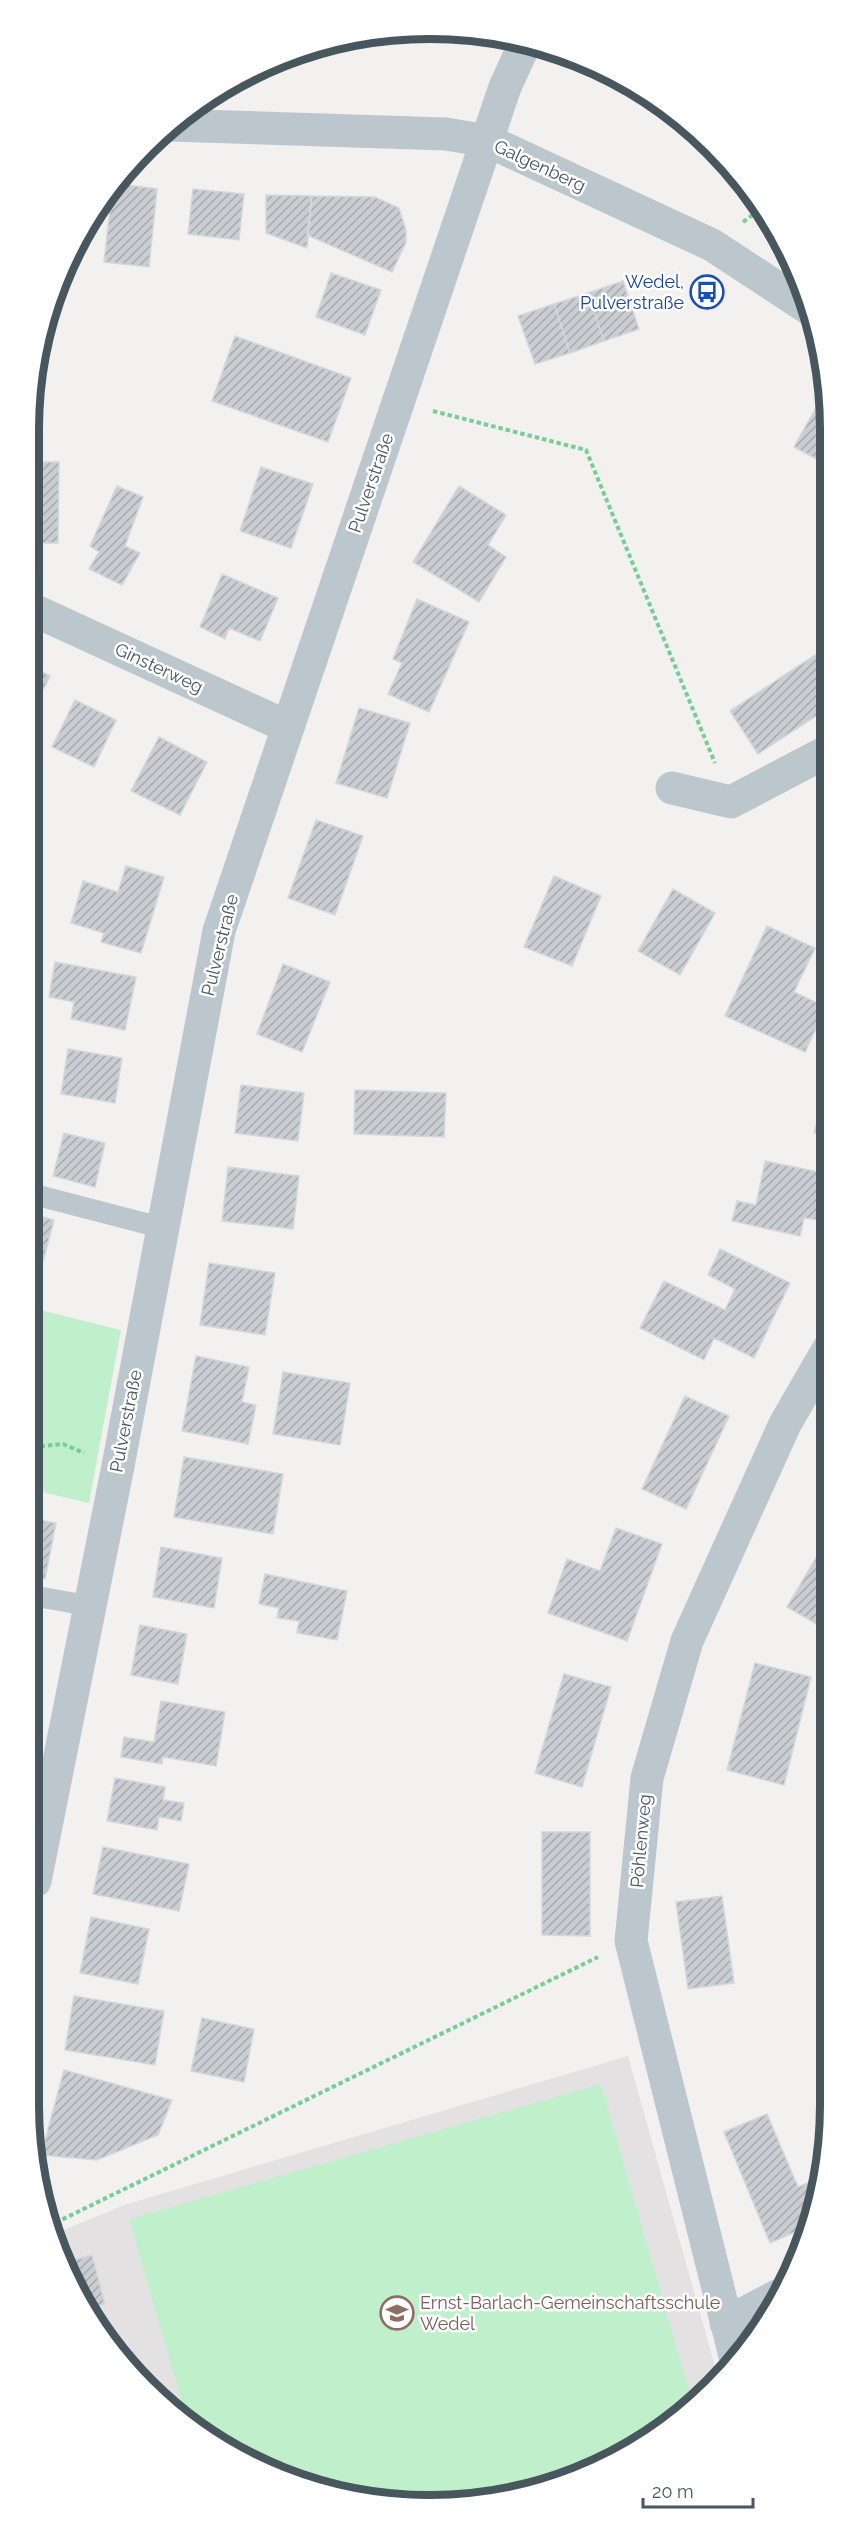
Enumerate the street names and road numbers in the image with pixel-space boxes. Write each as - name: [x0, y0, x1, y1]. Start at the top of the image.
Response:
- street label: Galgenberg: [491, 135, 589, 196]
- street label: Pulverstraße: [344, 430, 398, 535]
- street label: Ginsterweg: [112, 638, 207, 697]
- street label: Pulverstraße: [197, 892, 242, 998]
- street label: Pulverstraße: [105, 1367, 146, 1474]
- street label: Pöhlenweg: [626, 1793, 655, 1889]

